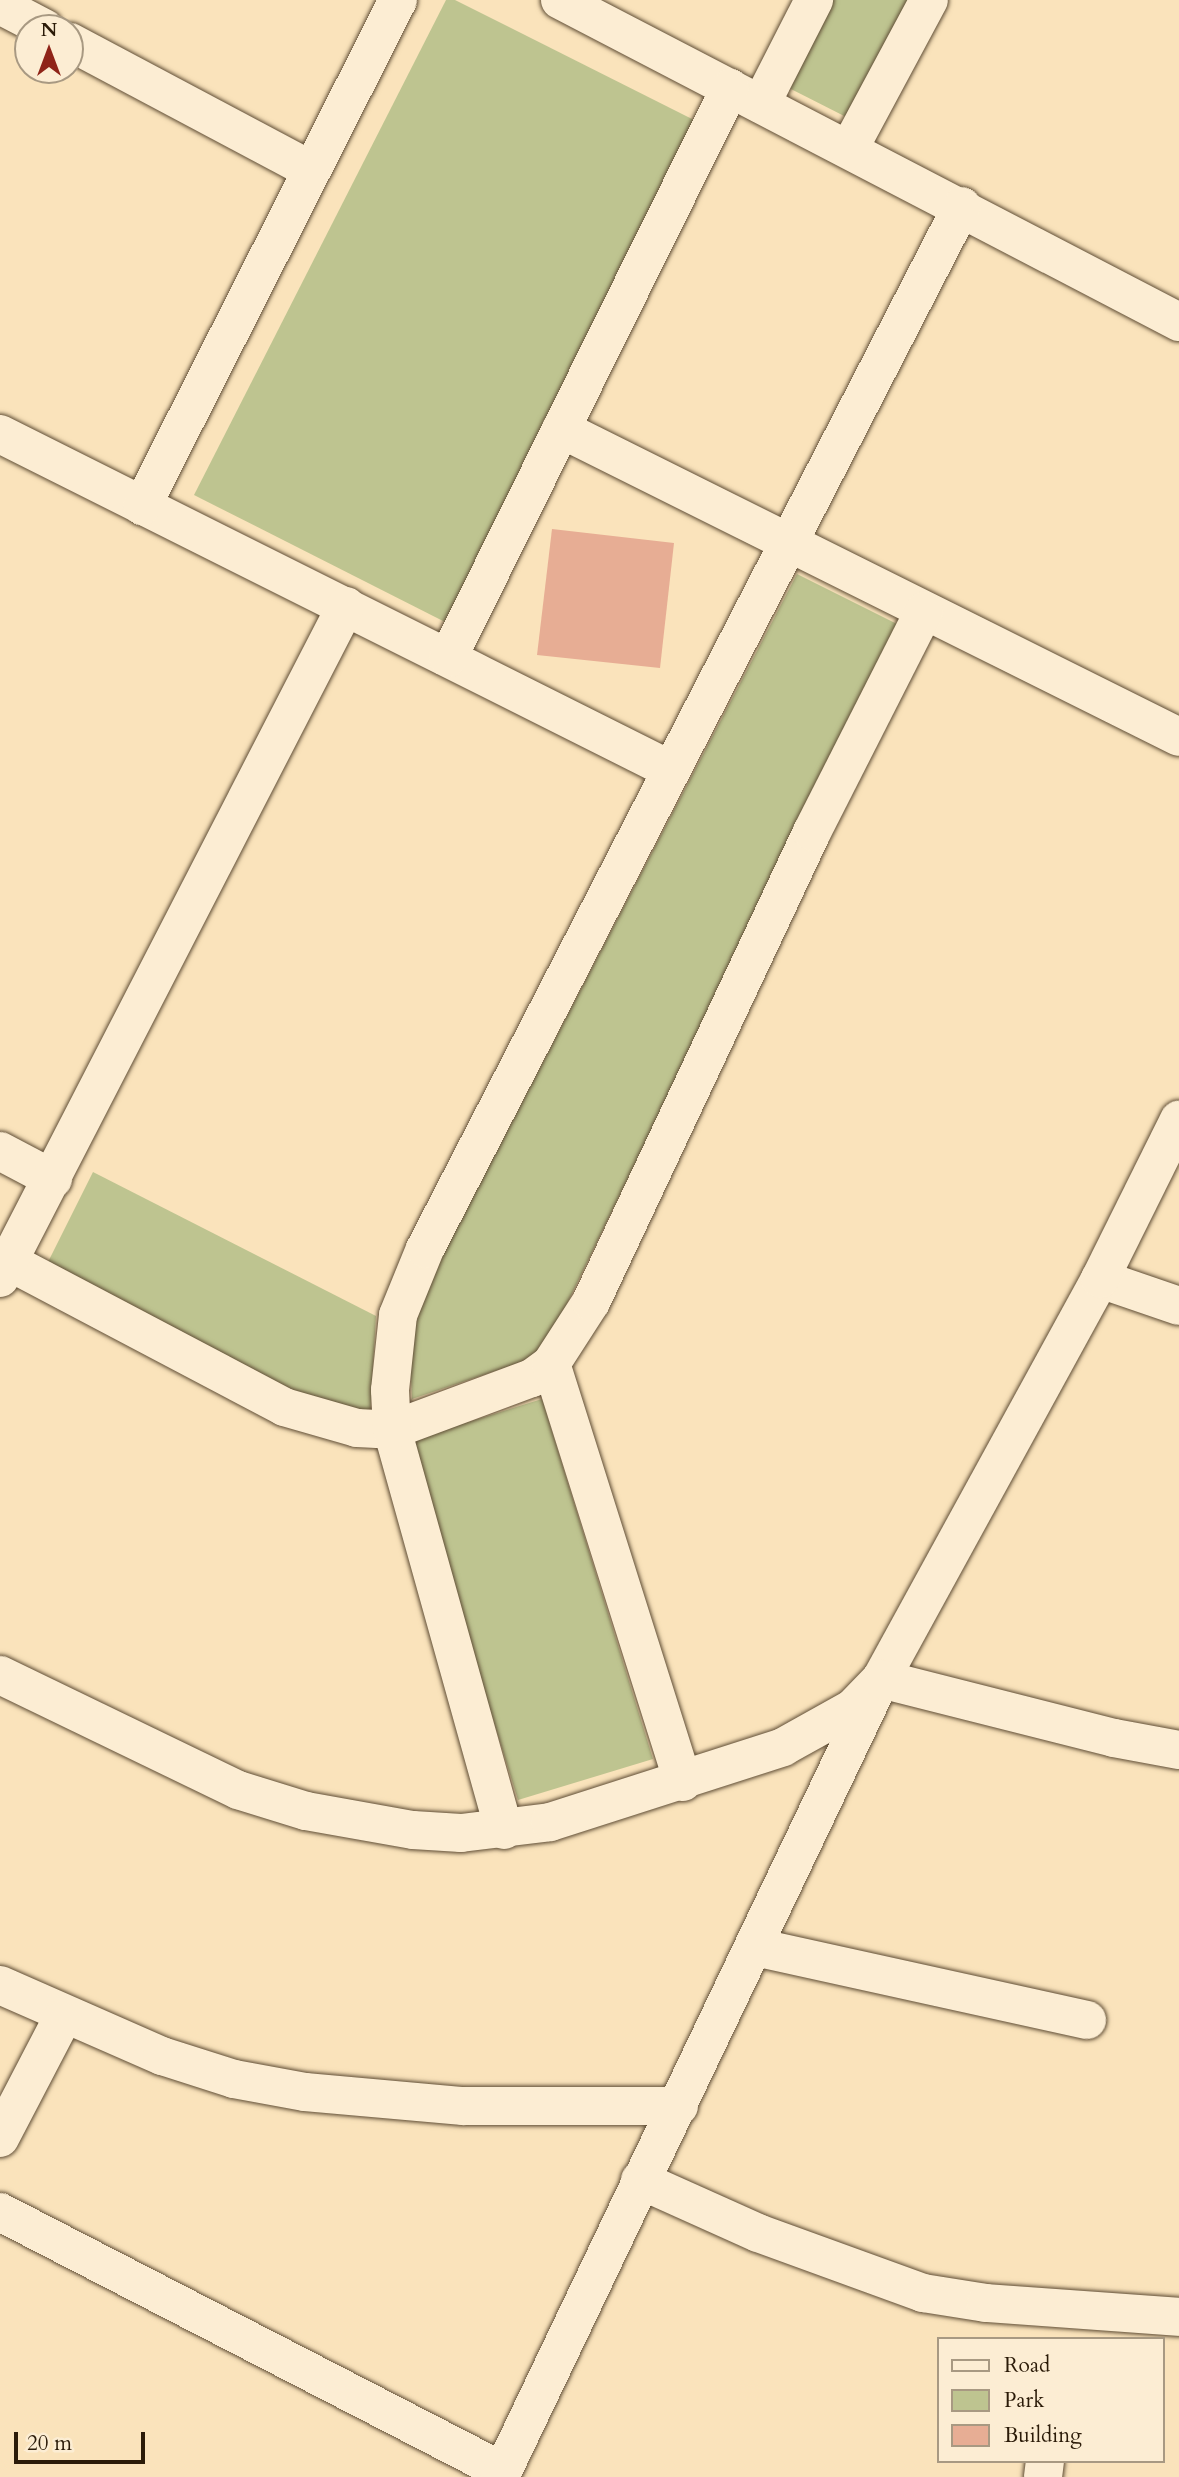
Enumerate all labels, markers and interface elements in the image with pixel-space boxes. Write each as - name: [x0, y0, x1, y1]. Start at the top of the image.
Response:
- north arrow: [14, 14, 84, 84]
- text: N: [41, 17, 57, 43]
- legend: [937, 2337, 1165, 2463]
- text: Road: [1004, 2351, 1050, 2380]
- text: Park: [1004, 2386, 1044, 2415]
- scale bar: [18, 2418, 149, 2462]
- text: Building: [1004, 2421, 1082, 2450]
- text: 20 m: [27, 2429, 72, 2458]

